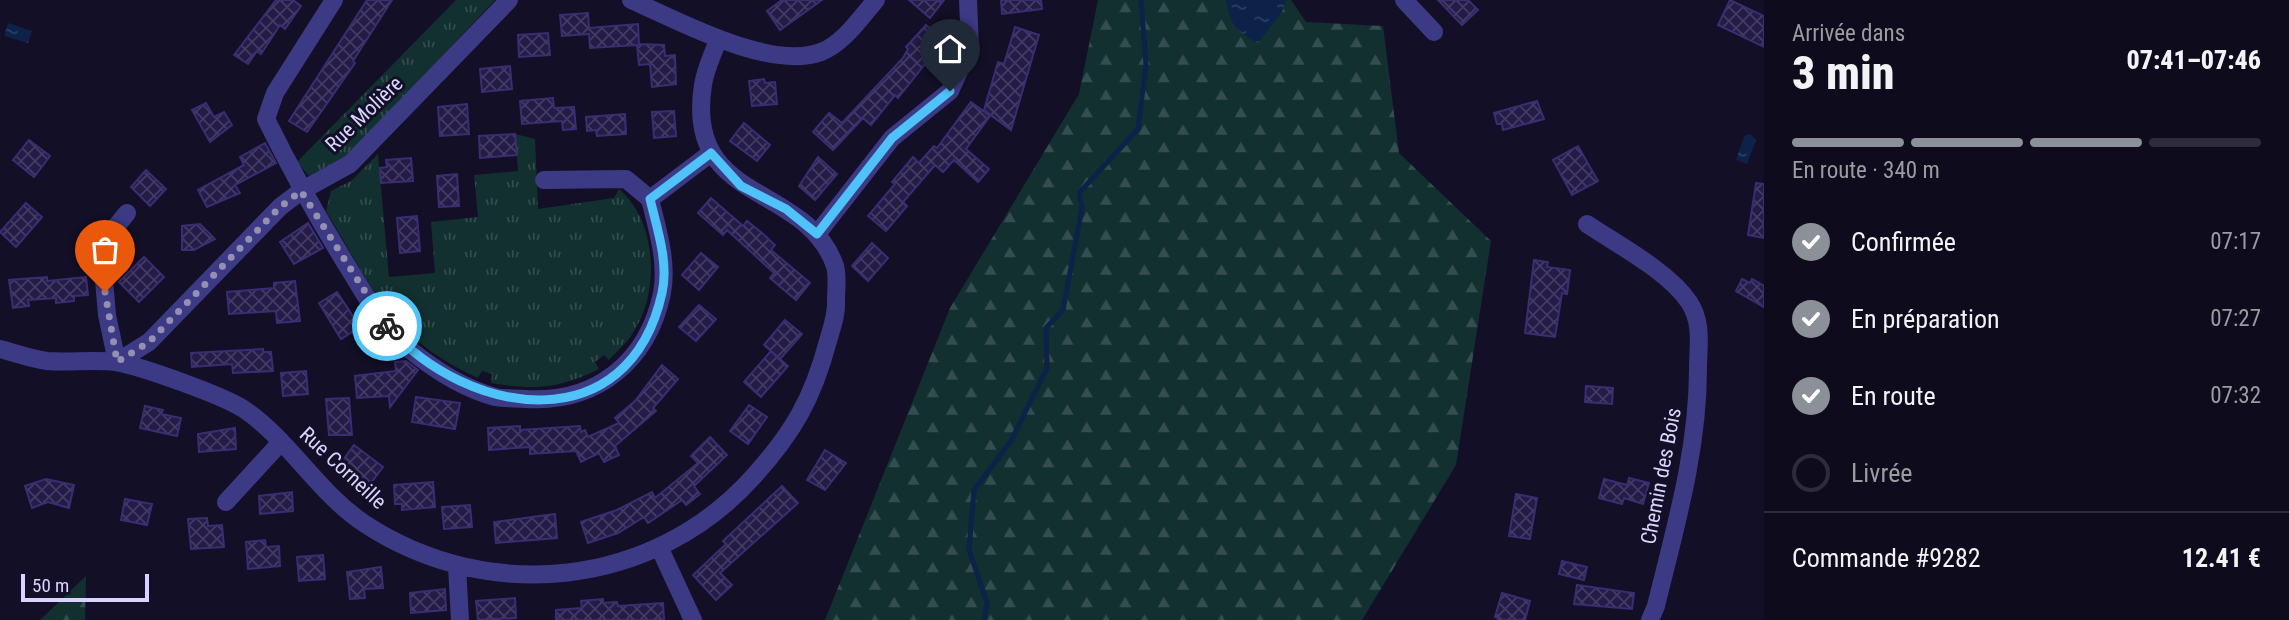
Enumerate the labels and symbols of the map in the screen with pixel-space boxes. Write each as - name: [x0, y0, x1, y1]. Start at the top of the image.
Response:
- pin: [920, 19, 980, 91]
- street label: Rue Molière: [320, 71, 408, 157]
- pin: [75, 220, 135, 292]
- courier: [352, 291, 422, 361]
- street label: Chemin des Bois: [1636, 406, 1686, 546]
- street label: Rue Corneille: [295, 422, 391, 514]
- scale bar: [21, 571, 149, 603]

